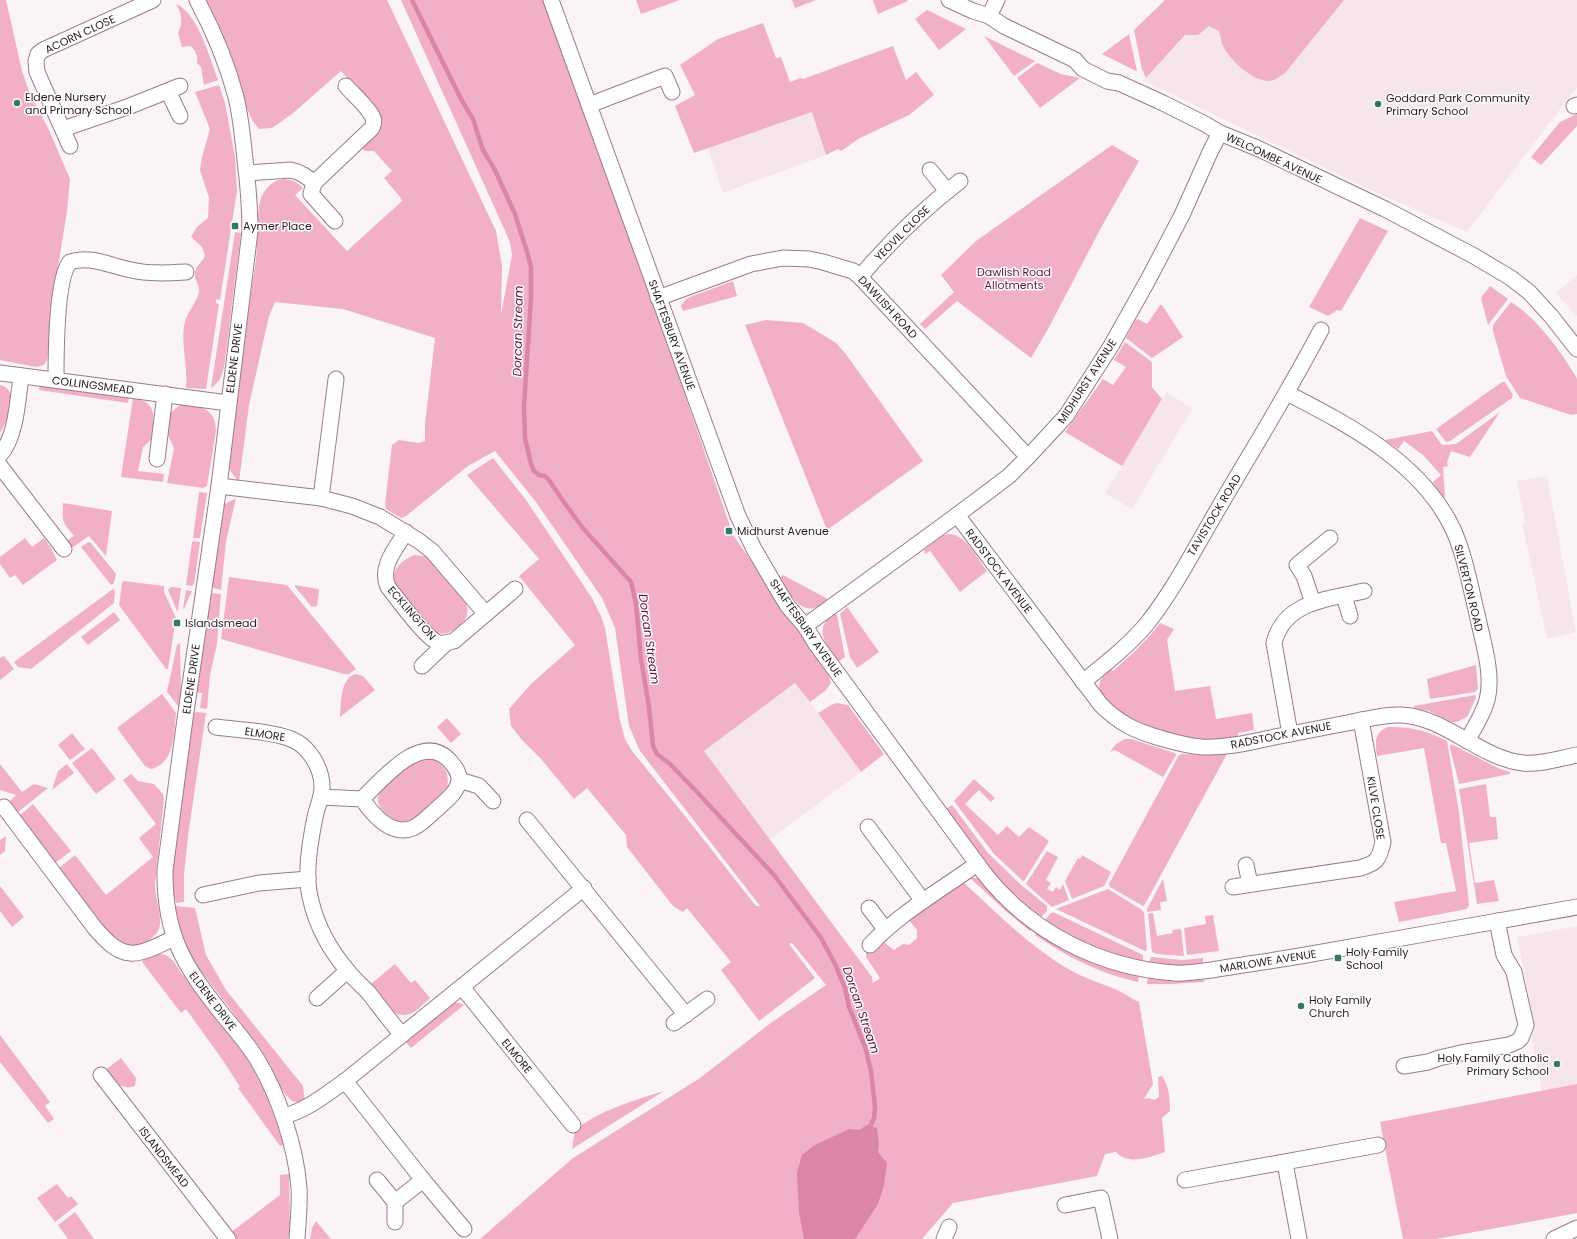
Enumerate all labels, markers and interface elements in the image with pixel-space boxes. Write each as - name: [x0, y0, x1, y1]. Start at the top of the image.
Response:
- street label: ACORN CLOSE: [42, 11, 118, 57]
- place label: Eldene Nursery and Primary School: [25, 89, 132, 118]
- place label: Goddard Park Community Primary School: [1386, 90, 1531, 119]
- marker: Eldene Nursery and Primary School: [12, 98, 22, 108]
- marker: Goddard Park Community Primary School: [1373, 99, 1383, 109]
- street label: WELCOMBE AVENUE: [1223, 129, 1325, 187]
- street label: YEOVIL CLOSE: [871, 202, 933, 264]
- place label: Aymer Place: [243, 218, 312, 234]
- marker: Aymer Place: [230, 221, 240, 231]
- park label: Dawlish Road Allotments: [977, 264, 1051, 293]
- street label: DAWLISH ROAD: [855, 272, 922, 342]
- street label: SHAFTESBURY AVENUE: [645, 277, 699, 393]
- water label: Dorcan Stream: [508, 285, 527, 377]
- street label: ELDENE DRIVE: [222, 322, 246, 394]
- street label: MIDHURST AVENUE: [1054, 335, 1120, 427]
- street label: COLLINGSMEAD: [51, 372, 135, 398]
- street label: TAVISTOCK ROAD: [1183, 471, 1245, 559]
- place label: Midhurst Avenue: [737, 523, 829, 539]
- street label: RADSTOCK AVENUE: [962, 525, 1036, 617]
- marker: Midhurst Avenue: [724, 526, 734, 536]
- street label: SILVERTON ROAD: [1450, 543, 1488, 634]
- street label: SHAFTESBURY AVENUE: [766, 576, 846, 680]
- street label: ECKLINGTON: [384, 583, 440, 643]
- water label: Dorcan Stream: [635, 593, 664, 685]
- place label: Islandsmead: [185, 615, 257, 631]
- marker: Islandsmead: [172, 618, 182, 628]
- street label: ELDENE DRIVE: [178, 643, 204, 715]
- street label: RADSTOCK AVENUE: [1229, 717, 1333, 753]
- street label: ELMORE: [244, 723, 286, 745]
- street label: KILVE CLOSE: [1363, 775, 1389, 841]
- place label: Holy Family School: [1346, 944, 1409, 973]
- street label: MARLOWE AVENUE: [1219, 945, 1317, 977]
- marker: Holy Family School: [1333, 953, 1343, 963]
- water label: Dorcan Stream: [839, 964, 884, 1056]
- street label: ELDENE DRIVE: [185, 968, 241, 1034]
- place label: Holy Family Church: [1309, 992, 1372, 1021]
- marker: Holy Family Church: [1296, 1001, 1306, 1011]
- street label: ELMORE: [498, 1035, 536, 1077]
- place label: Holy Family Catholic Primary School: [1438, 1050, 1549, 1079]
- marker: Holy Family Catholic Primary School: [1552, 1059, 1562, 1069]
- street label: ISLANDSMEAD: [135, 1123, 193, 1191]

